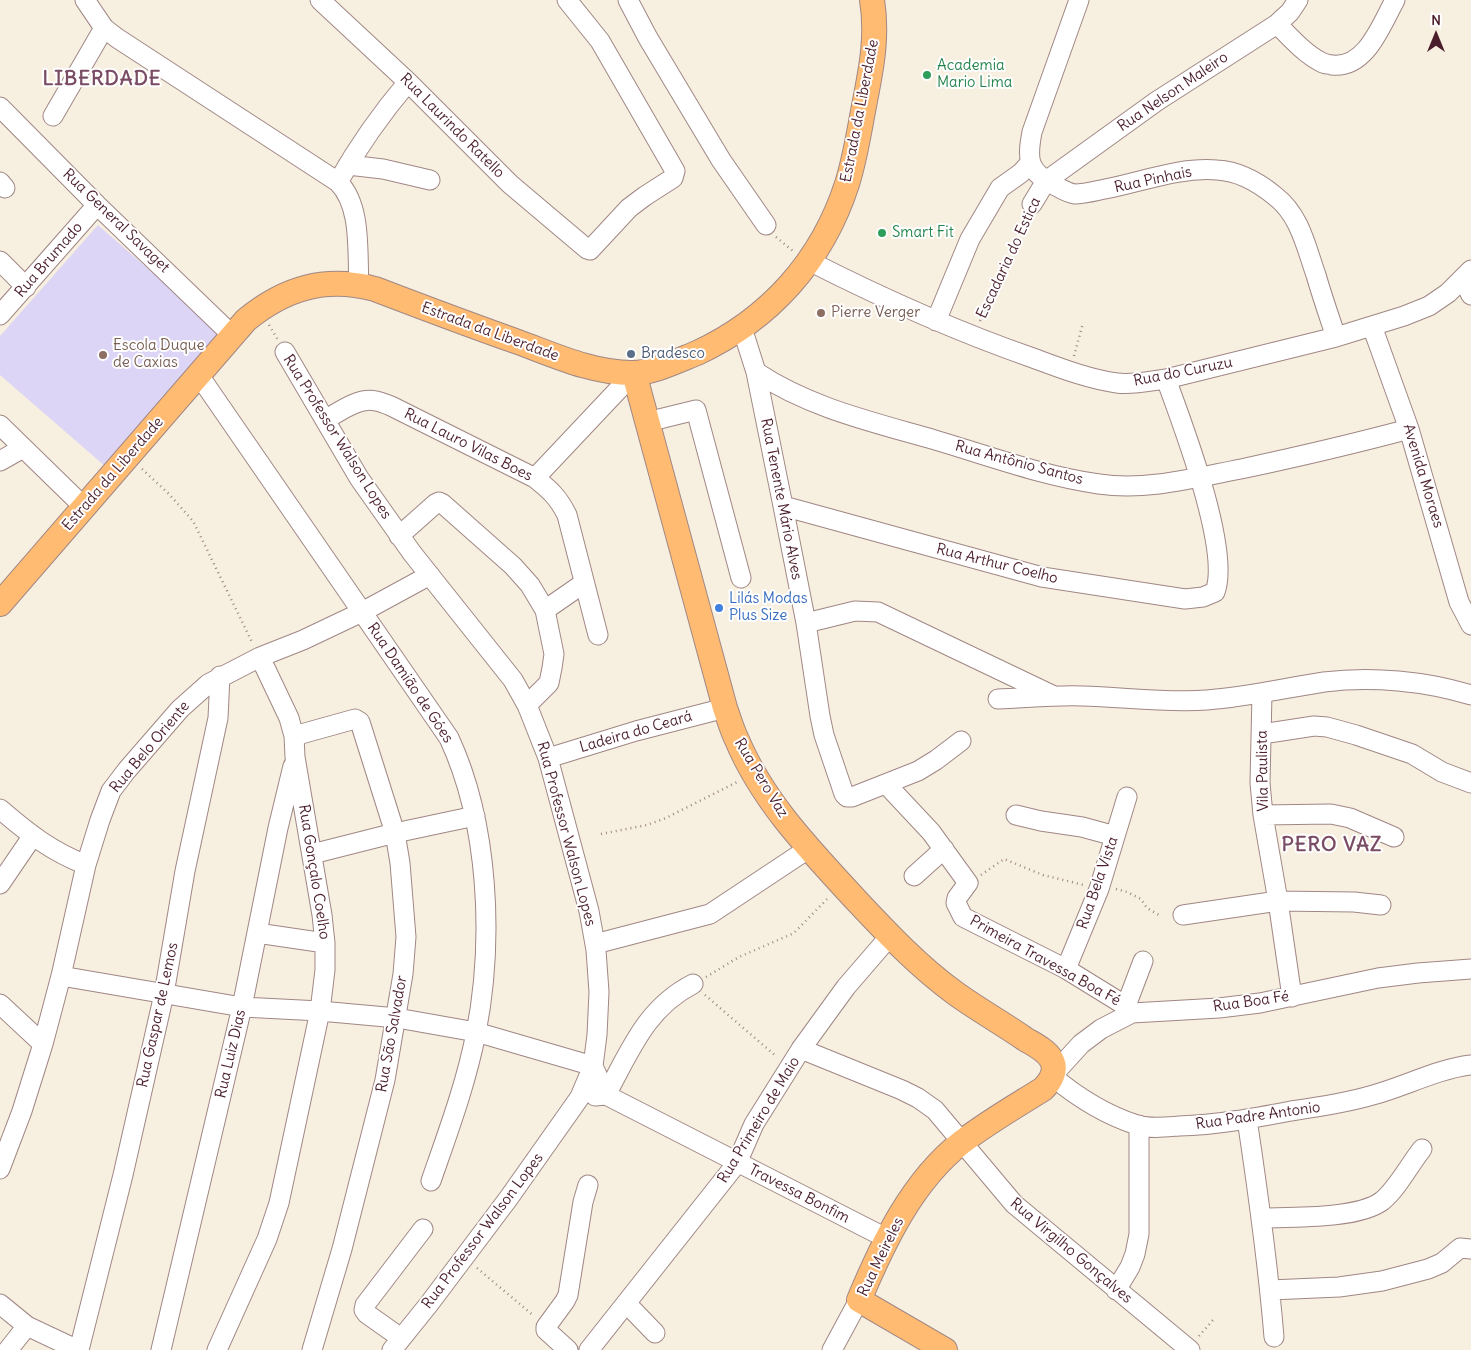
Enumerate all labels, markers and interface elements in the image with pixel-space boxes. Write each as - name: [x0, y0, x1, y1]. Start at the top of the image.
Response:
- north arrow: [1411, 10, 1461, 60]
- text: N: [1431, 11, 1441, 29]
- street label: Estrada da Liberdade: [837, 38, 883, 184]
- street label: Rua Nelson Maleiro: [1114, 48, 1232, 136]
- place label: Academia Mario Lima: [937, 57, 1012, 92]
- district label: LIBERDADE: [41, 67, 163, 91]
- marker: Academia Mario Lima: [921, 69, 933, 81]
- street label: Rua Laurindo Ratello: [396, 70, 508, 182]
- street label: Rua Pinhais: [1113, 163, 1193, 197]
- street label: Rua General Savaget: [59, 165, 173, 277]
- street label: Escadaria do Estica: [973, 195, 1045, 321]
- street label: Rua Brumado: [11, 219, 87, 301]
- place label: Smart Fit: [892, 224, 954, 242]
- marker: Smart Fit: [876, 227, 888, 239]
- street label: Estrada da Liberdade: [419, 299, 561, 365]
- place label: Pierre Verger: [831, 304, 920, 322]
- marker: Pierre Verger: [815, 307, 827, 319]
- place label: Escola Duque de Caxias: [113, 337, 204, 372]
- place label: Bradesco: [641, 345, 705, 363]
- marker: Bradesco: [625, 348, 637, 360]
- marker: Escola Duque de Caxias: [97, 349, 109, 361]
- street label: Rua Professor Walson Lopes: [279, 351, 395, 523]
- street label: Rua do Curuzu: [1132, 354, 1234, 390]
- street label: Rua Lauro Vilas Boes: [401, 405, 535, 485]
- street label: Estrada da Liberdade: [59, 413, 167, 535]
- street label: Rua Tenente Mário Alves: [756, 417, 806, 581]
- street label: Avenida Moraes: [1399, 422, 1447, 530]
- street label: Rua Antônio Santos: [953, 437, 1085, 489]
- street label: Rua Arthur Coelho: [934, 540, 1060, 588]
- place label: Lilás Modas Plus Size: [729, 590, 808, 625]
- marker: Lilás Modas Plus Size: [713, 602, 725, 614]
- street label: Rua Damião de Góes: [363, 619, 457, 747]
- street label: Rua Belo Oriente: [106, 697, 194, 797]
- street label: Ladeira do Ceará: [578, 707, 694, 757]
- street label: Vila Paulista: [1253, 730, 1273, 812]
- street label: Rua Pero Vaz: [730, 735, 792, 821]
- street label: Rua Professor Walson Lopes: [533, 740, 599, 928]
- street label: Rua Gonçalo Coelho: [294, 803, 334, 941]
- district label: PERO VAZ: [1281, 833, 1383, 857]
- street label: Rua Bela Vista: [1074, 834, 1122, 932]
- street label: Primeira Travessa Boa Fé: [966, 912, 1124, 1010]
- street label: Rua Gaspar de Lemos: [134, 941, 182, 1089]
- street label: Rua São Salvador: [373, 974, 411, 1094]
- street label: Rua Boa Fé: [1212, 988, 1290, 1016]
- street label: Rua Luiz Dias: [212, 1008, 250, 1100]
- street label: Rua Primeiro de Maio: [714, 1054, 804, 1186]
- street label: Rua Padre Antonio: [1194, 1098, 1322, 1134]
- street label: Rua Professor Walson Lopes: [419, 1150, 547, 1312]
- street label: Travessa Bonfim: [746, 1161, 852, 1227]
- street label: Rua Virgilho Gonçalves: [1006, 1195, 1136, 1307]
- street label: Rua Meireles: [854, 1214, 908, 1300]

